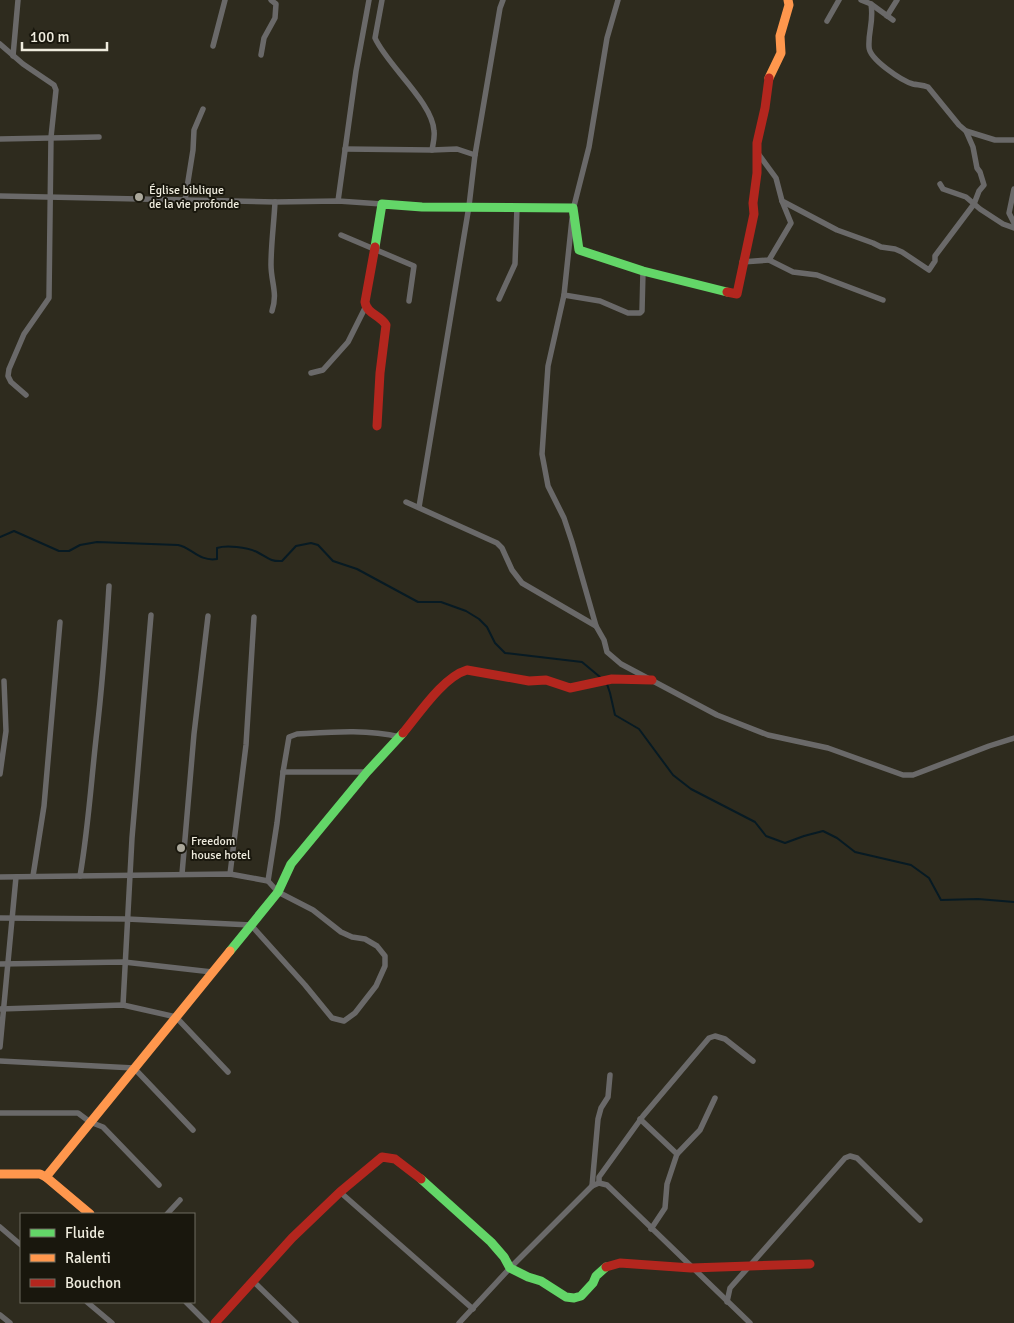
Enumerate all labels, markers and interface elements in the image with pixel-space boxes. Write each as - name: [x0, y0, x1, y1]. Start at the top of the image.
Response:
- scale bar: [22, 20, 108, 52]
- text: 100 m: [30, 28, 70, 46]
- place label: Église biblique de la vie profonde: [149, 183, 239, 212]
- marker: Église biblique de la vie profonde: [133, 191, 145, 203]
- place label: Freedom house hotel: [191, 834, 251, 863]
- marker: Freedom house hotel: [175, 842, 187, 854]
- legend: [20, 1213, 195, 1303]
- text: Fluide: [65, 1224, 105, 1242]
- text: Ralenti: [65, 1249, 111, 1267]
- text: Bouchon: [65, 1274, 121, 1292]

